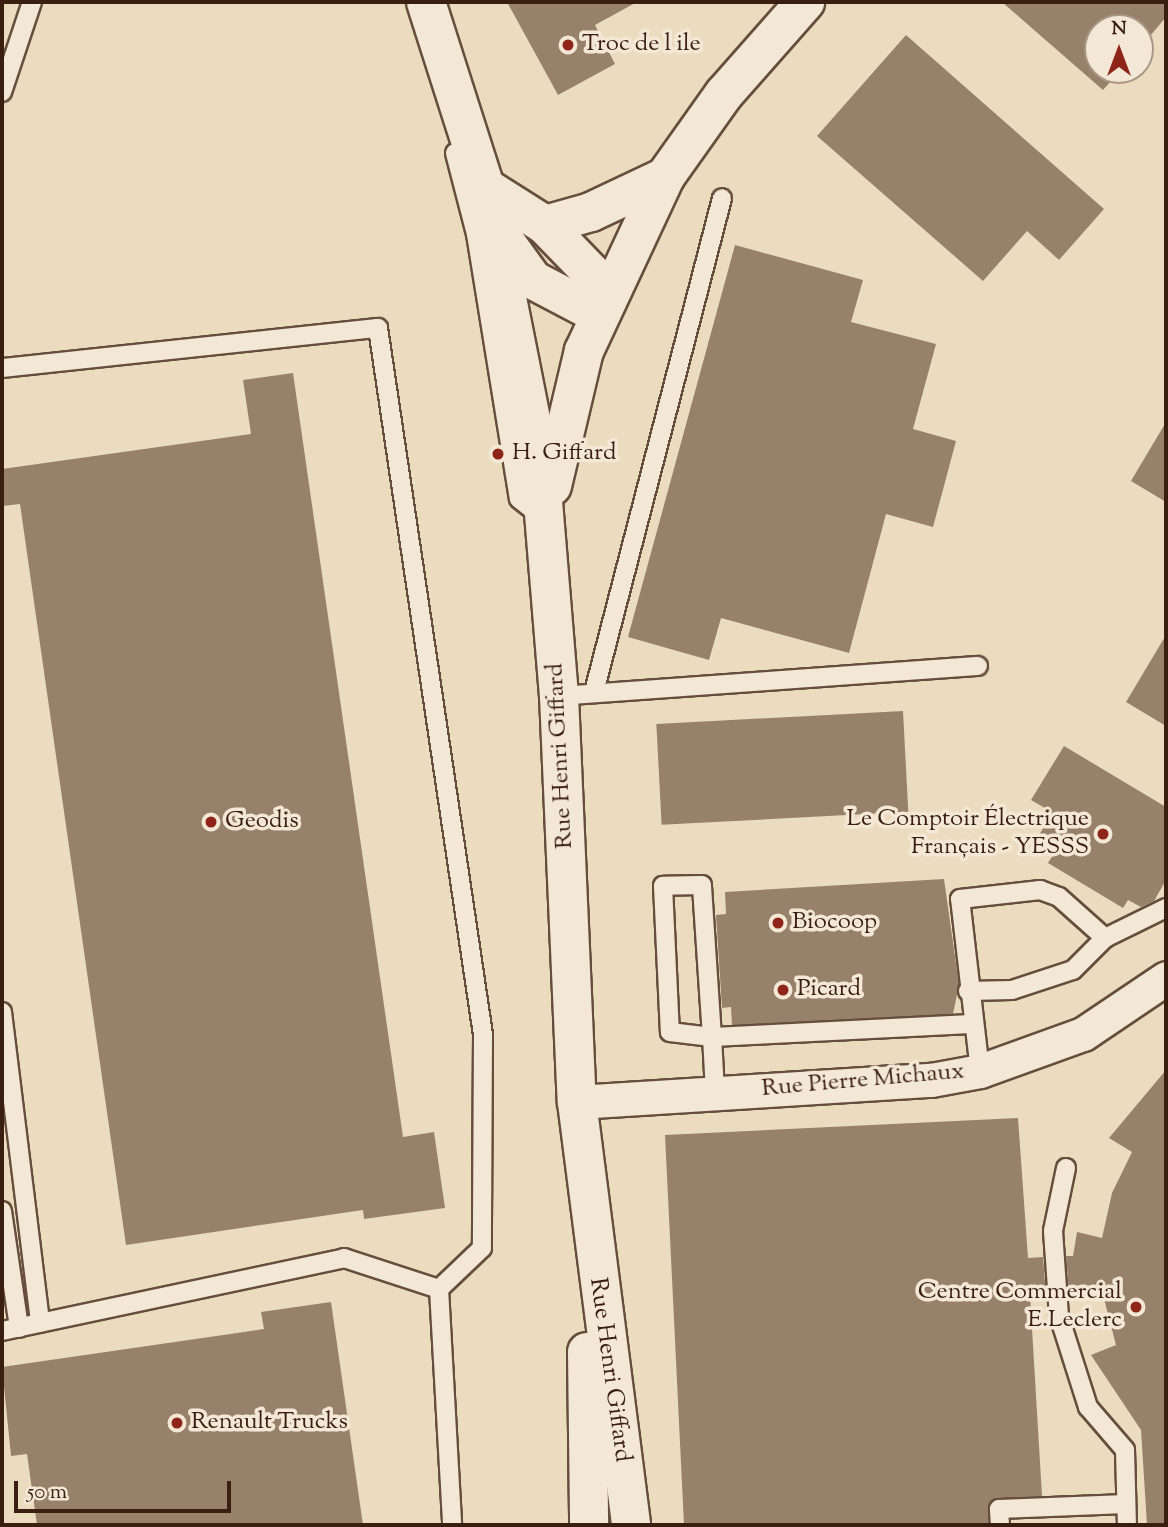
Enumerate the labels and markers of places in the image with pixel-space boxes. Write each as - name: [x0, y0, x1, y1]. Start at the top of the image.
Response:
- place label: Troc de l ile: [582, 31, 701, 59]
- marker: Troc de l ile: [560, 37, 576, 53]
- place label: H. Giffard: [512, 440, 616, 468]
- marker: H. Giffard: [490, 446, 506, 462]
- place label: Le Comptoir Électrique Français - YESSS: [847, 806, 1089, 862]
- place label: Geodis: [225, 808, 299, 836]
- marker: Geodis: [203, 814, 219, 830]
- marker: Le Comptoir Électrique Français - YESSS: [1095, 826, 1111, 842]
- place label: Biocoop: [792, 909, 877, 937]
- marker: Biocoop: [770, 915, 786, 931]
- place label: Picard: [797, 976, 861, 1004]
- marker: Picard: [775, 982, 791, 998]
- place label: Centre Commercial E.Leclerc: [918, 1279, 1122, 1335]
- marker: Centre Commercial E.Leclerc: [1128, 1299, 1144, 1315]
- place label: Renault Trucks: [191, 1409, 348, 1437]
- marker: Renault Trucks: [169, 1415, 185, 1431]

